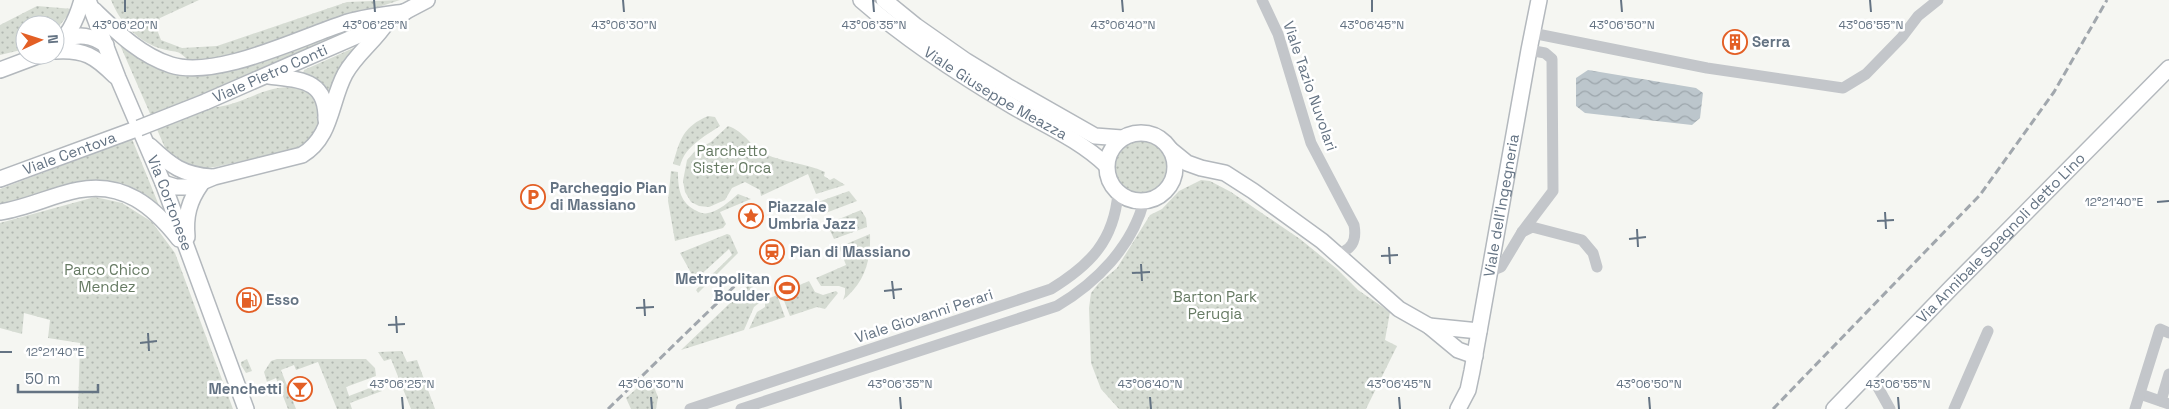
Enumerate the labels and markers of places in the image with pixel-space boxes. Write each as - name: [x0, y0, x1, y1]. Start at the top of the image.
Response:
- building icon: Serra: [1722, 29, 1748, 55]
- place label: Serra: [1752, 32, 1790, 51]
- place label: Parcheggio Pian di Massiano: [550, 178, 667, 214]
- parking icon: Parcheggio Pian di Massiano: [520, 184, 546, 210]
- place label: Piazzale Umbria Jazz: [768, 197, 856, 233]
- place icon: Piazzale Umbria Jazz: [738, 203, 764, 229]
- station icon: Pian di Massiano: [759, 239, 785, 265]
- place label: Pian di Massiano: [790, 242, 911, 261]
- place label: Metropolitan Boulder: [675, 269, 770, 305]
- sports icon: Metropolitan Boulder: [774, 275, 800, 301]
- fuel station icon: Esso: [236, 287, 262, 313]
- place label: Esso: [266, 290, 299, 309]
- bar icon: Menchetti: [287, 376, 313, 402]
- place label: Menchetti: [208, 379, 282, 398]

